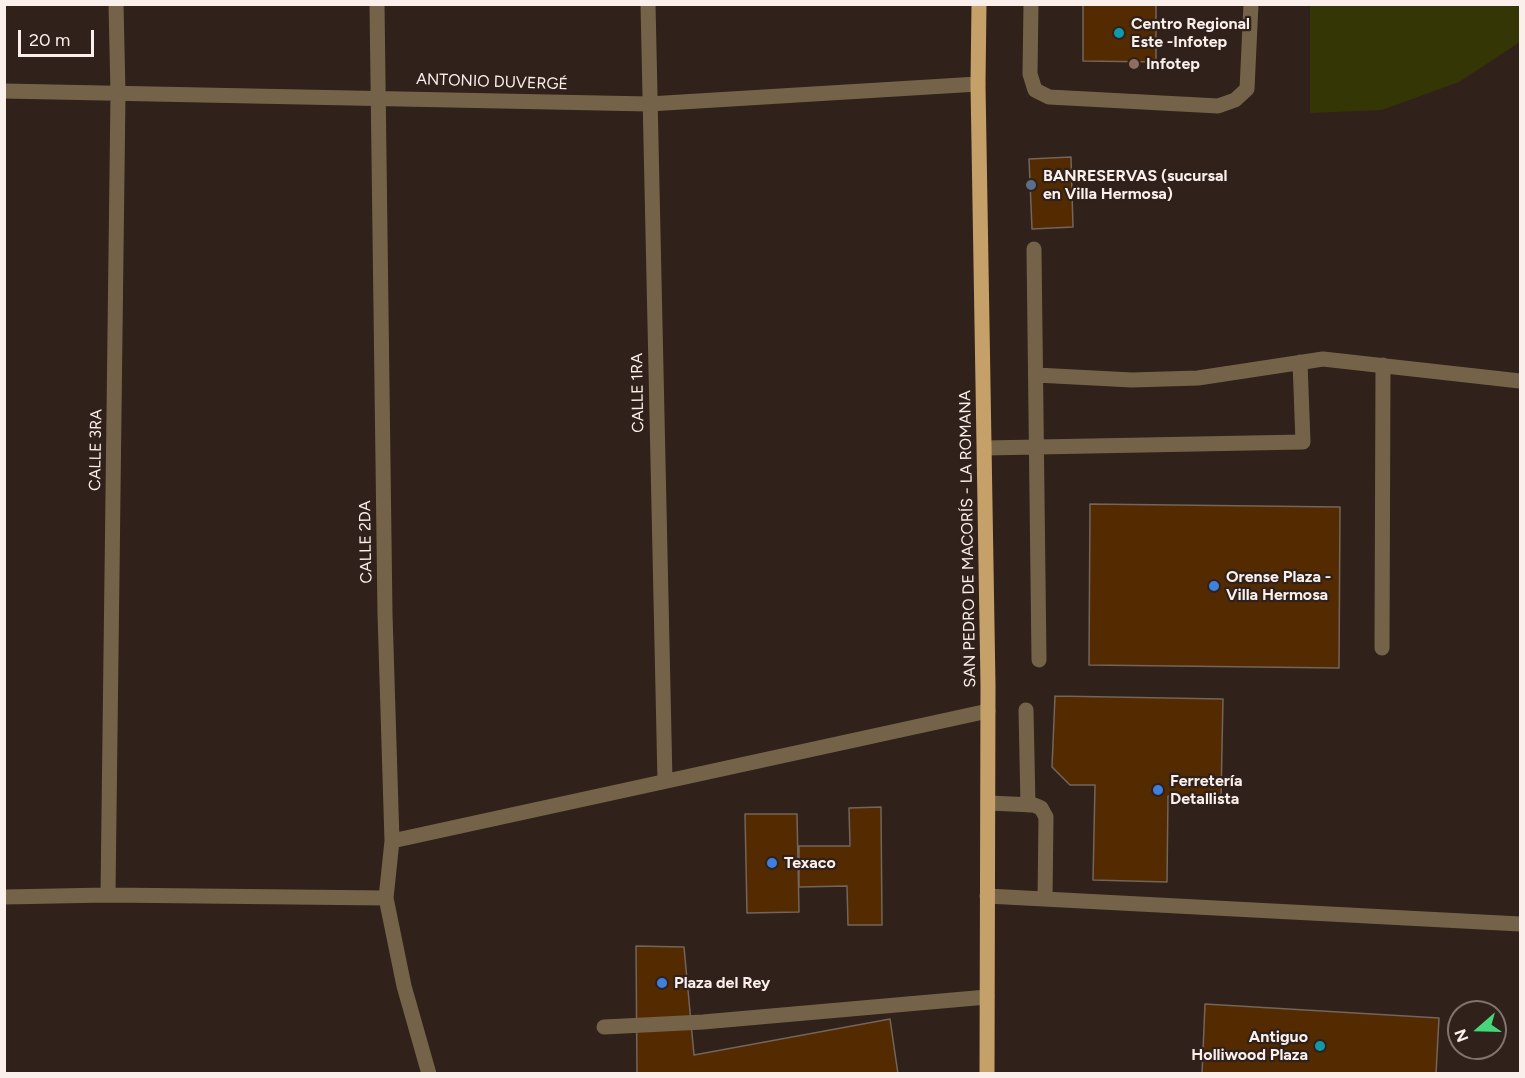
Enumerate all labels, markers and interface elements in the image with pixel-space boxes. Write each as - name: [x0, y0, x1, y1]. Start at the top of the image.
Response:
- place label: Centro Regional Este -Infotep: [1131, 14, 1250, 52]
- scale bar: [21, 18, 98, 56]
- marker: Centro Regional Este -Infotep: [1112, 26, 1126, 40]
- text: 20 m: [29, 29, 70, 51]
- place label: Infotep: [1146, 54, 1200, 74]
- marker: Infotep: [1127, 57, 1141, 71]
- street label: ANTONIO DUVERGÉ: [416, 70, 568, 94]
- place label: BANRESERVAS (sucursal en Villa Hermosa): [1043, 166, 1227, 204]
- marker: BANRESERVAS (sucursal en Villa Hermosa): [1024, 178, 1038, 192]
- street label: CALLE 1RA: [628, 353, 648, 433]
- street label: SAN PEDRO DE MACORÍS - LA ROMANA: [956, 390, 980, 688]
- street label: CALLE 3RA: [86, 409, 106, 491]
- street label: CALLE 2DA: [356, 500, 376, 584]
- place label: Orense Plaza - Villa Hermosa: [1226, 567, 1331, 605]
- marker: Orense Plaza - Villa Hermosa: [1207, 579, 1221, 593]
- place label: Ferretería Detallista: [1170, 771, 1243, 809]
- marker: Ferretería Detallista: [1151, 783, 1165, 797]
- place label: Texaco: [784, 853, 836, 873]
- marker: Texaco: [765, 856, 779, 870]
- place label: Plaza del Rey: [674, 973, 770, 993]
- marker: Plaza del Rey: [655, 976, 669, 990]
- north arrow: [1447, 1000, 1507, 1060]
- place label: Antiguo Holliwood Plaza: [1191, 1027, 1308, 1065]
- text: N: [1450, 1027, 1473, 1045]
- marker: Antiguo Holliwood Plaza: [1313, 1039, 1327, 1053]

